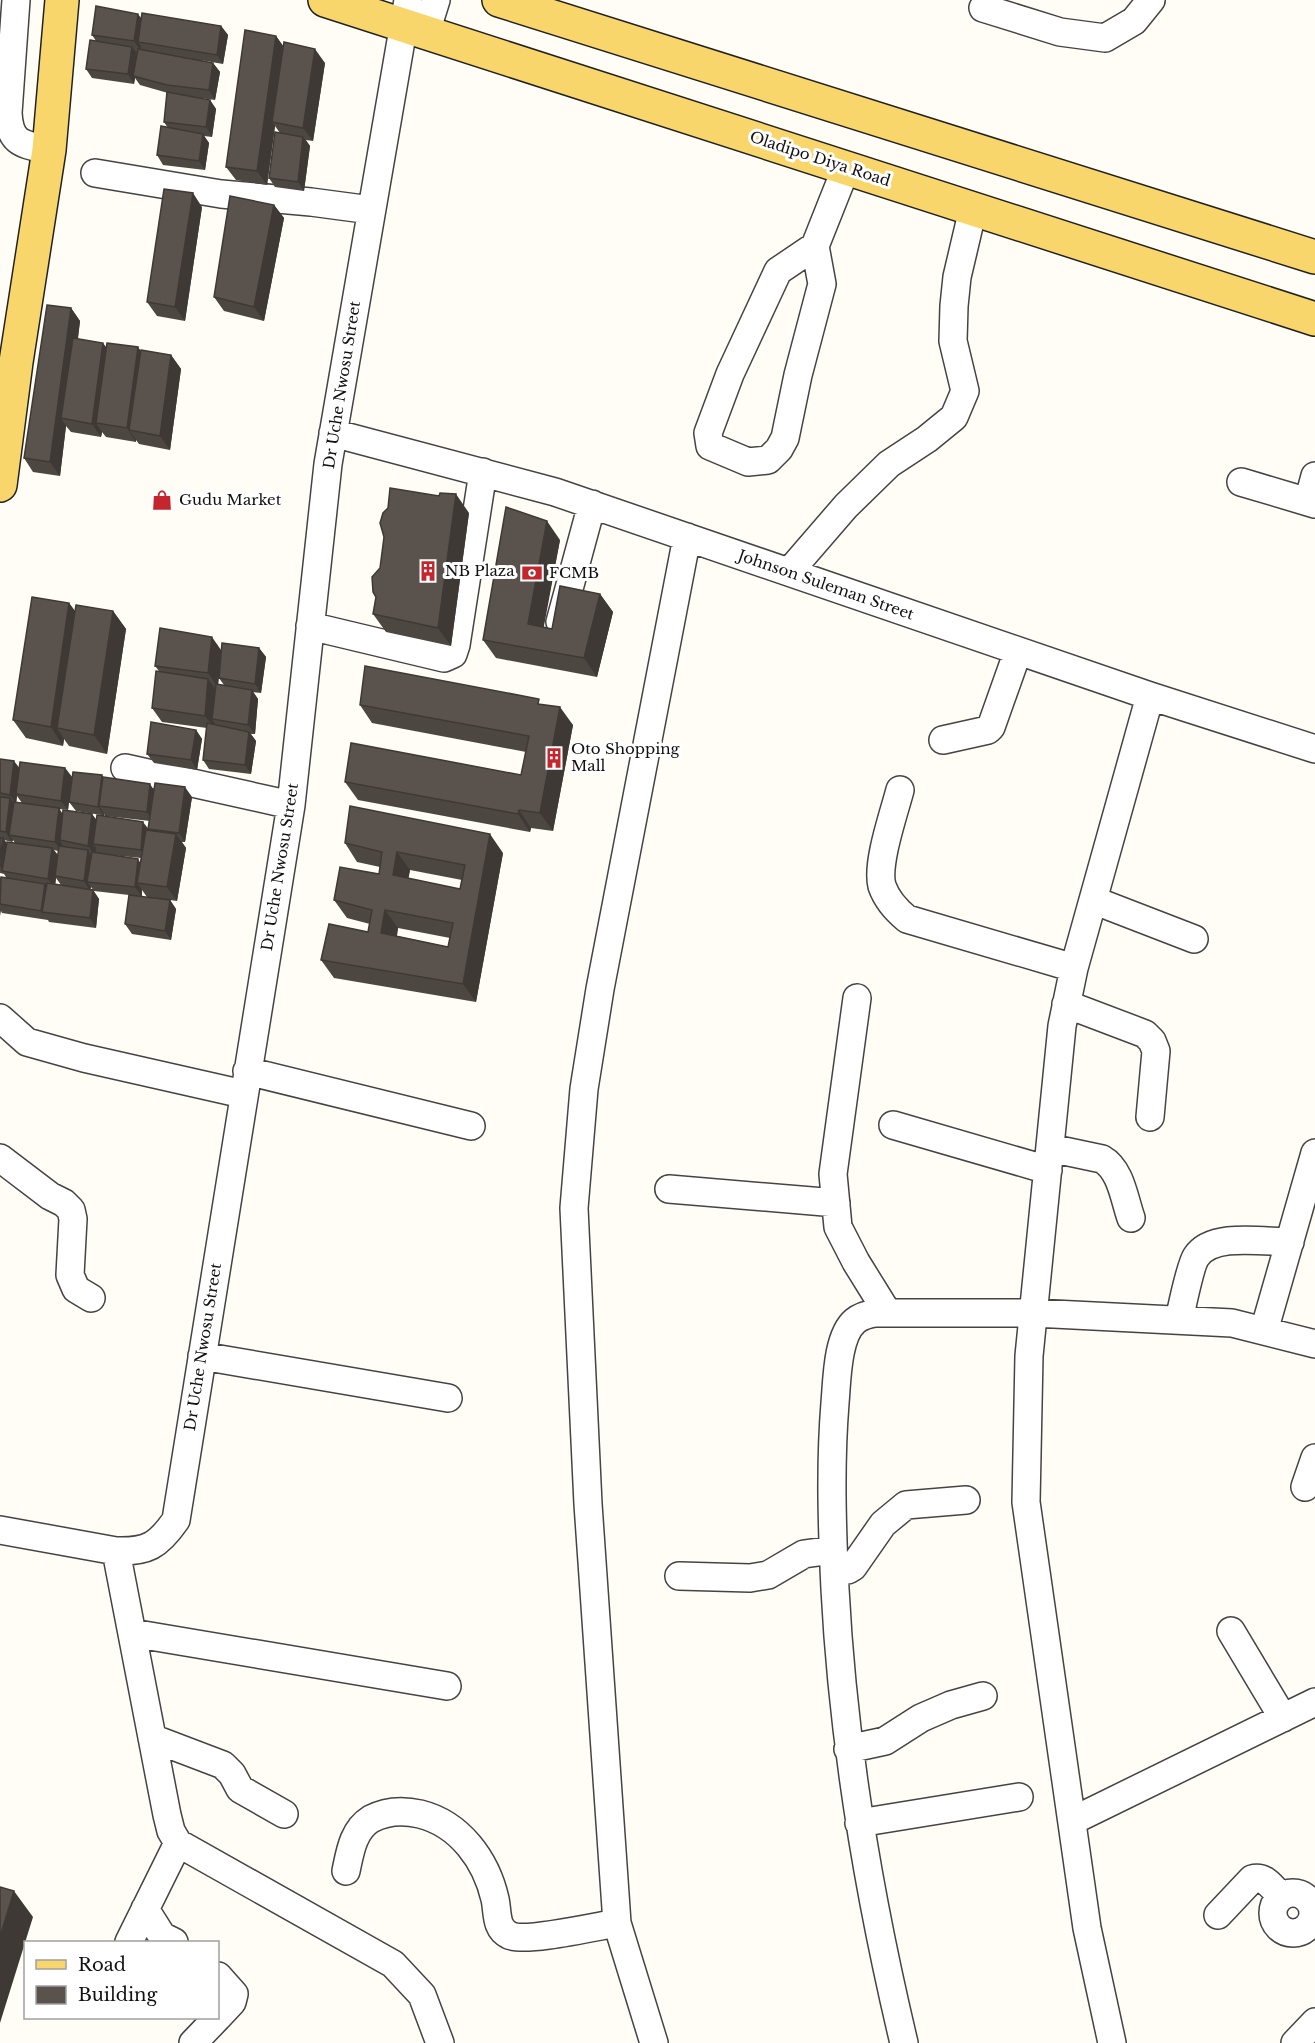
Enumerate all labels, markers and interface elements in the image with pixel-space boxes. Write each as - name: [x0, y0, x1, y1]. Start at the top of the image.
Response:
- street label: Oladipo Diya Road: [747, 127, 893, 190]
- street label: Dr Uche Nwosu Street: [319, 299, 364, 470]
- shop icon: Gudu Market: [150, 488, 174, 512]
- place label: Gudu Market: [179, 490, 282, 509]
- street label: Johnson Suleman Street: [734, 545, 917, 624]
- building icon: NB Plaza: [416, 559, 440, 583]
- place label: NB Plaza: [445, 561, 515, 580]
- bank icon: FCMB: [520, 561, 544, 585]
- place label: FCMB: [549, 563, 599, 582]
- place label: Oto Shopping Mall: [571, 739, 681, 775]
- building icon: Oto Shopping Mall: [542, 746, 566, 770]
- street label: Dr Uche Nwosu Street: [257, 781, 302, 952]
- street label: Dr Uche Nwosu Street: [180, 1261, 225, 1432]
- legend: [24, 1941, 219, 2019]
- text: Road: [78, 1954, 126, 1976]
- text: Building: [78, 1984, 157, 2006]

